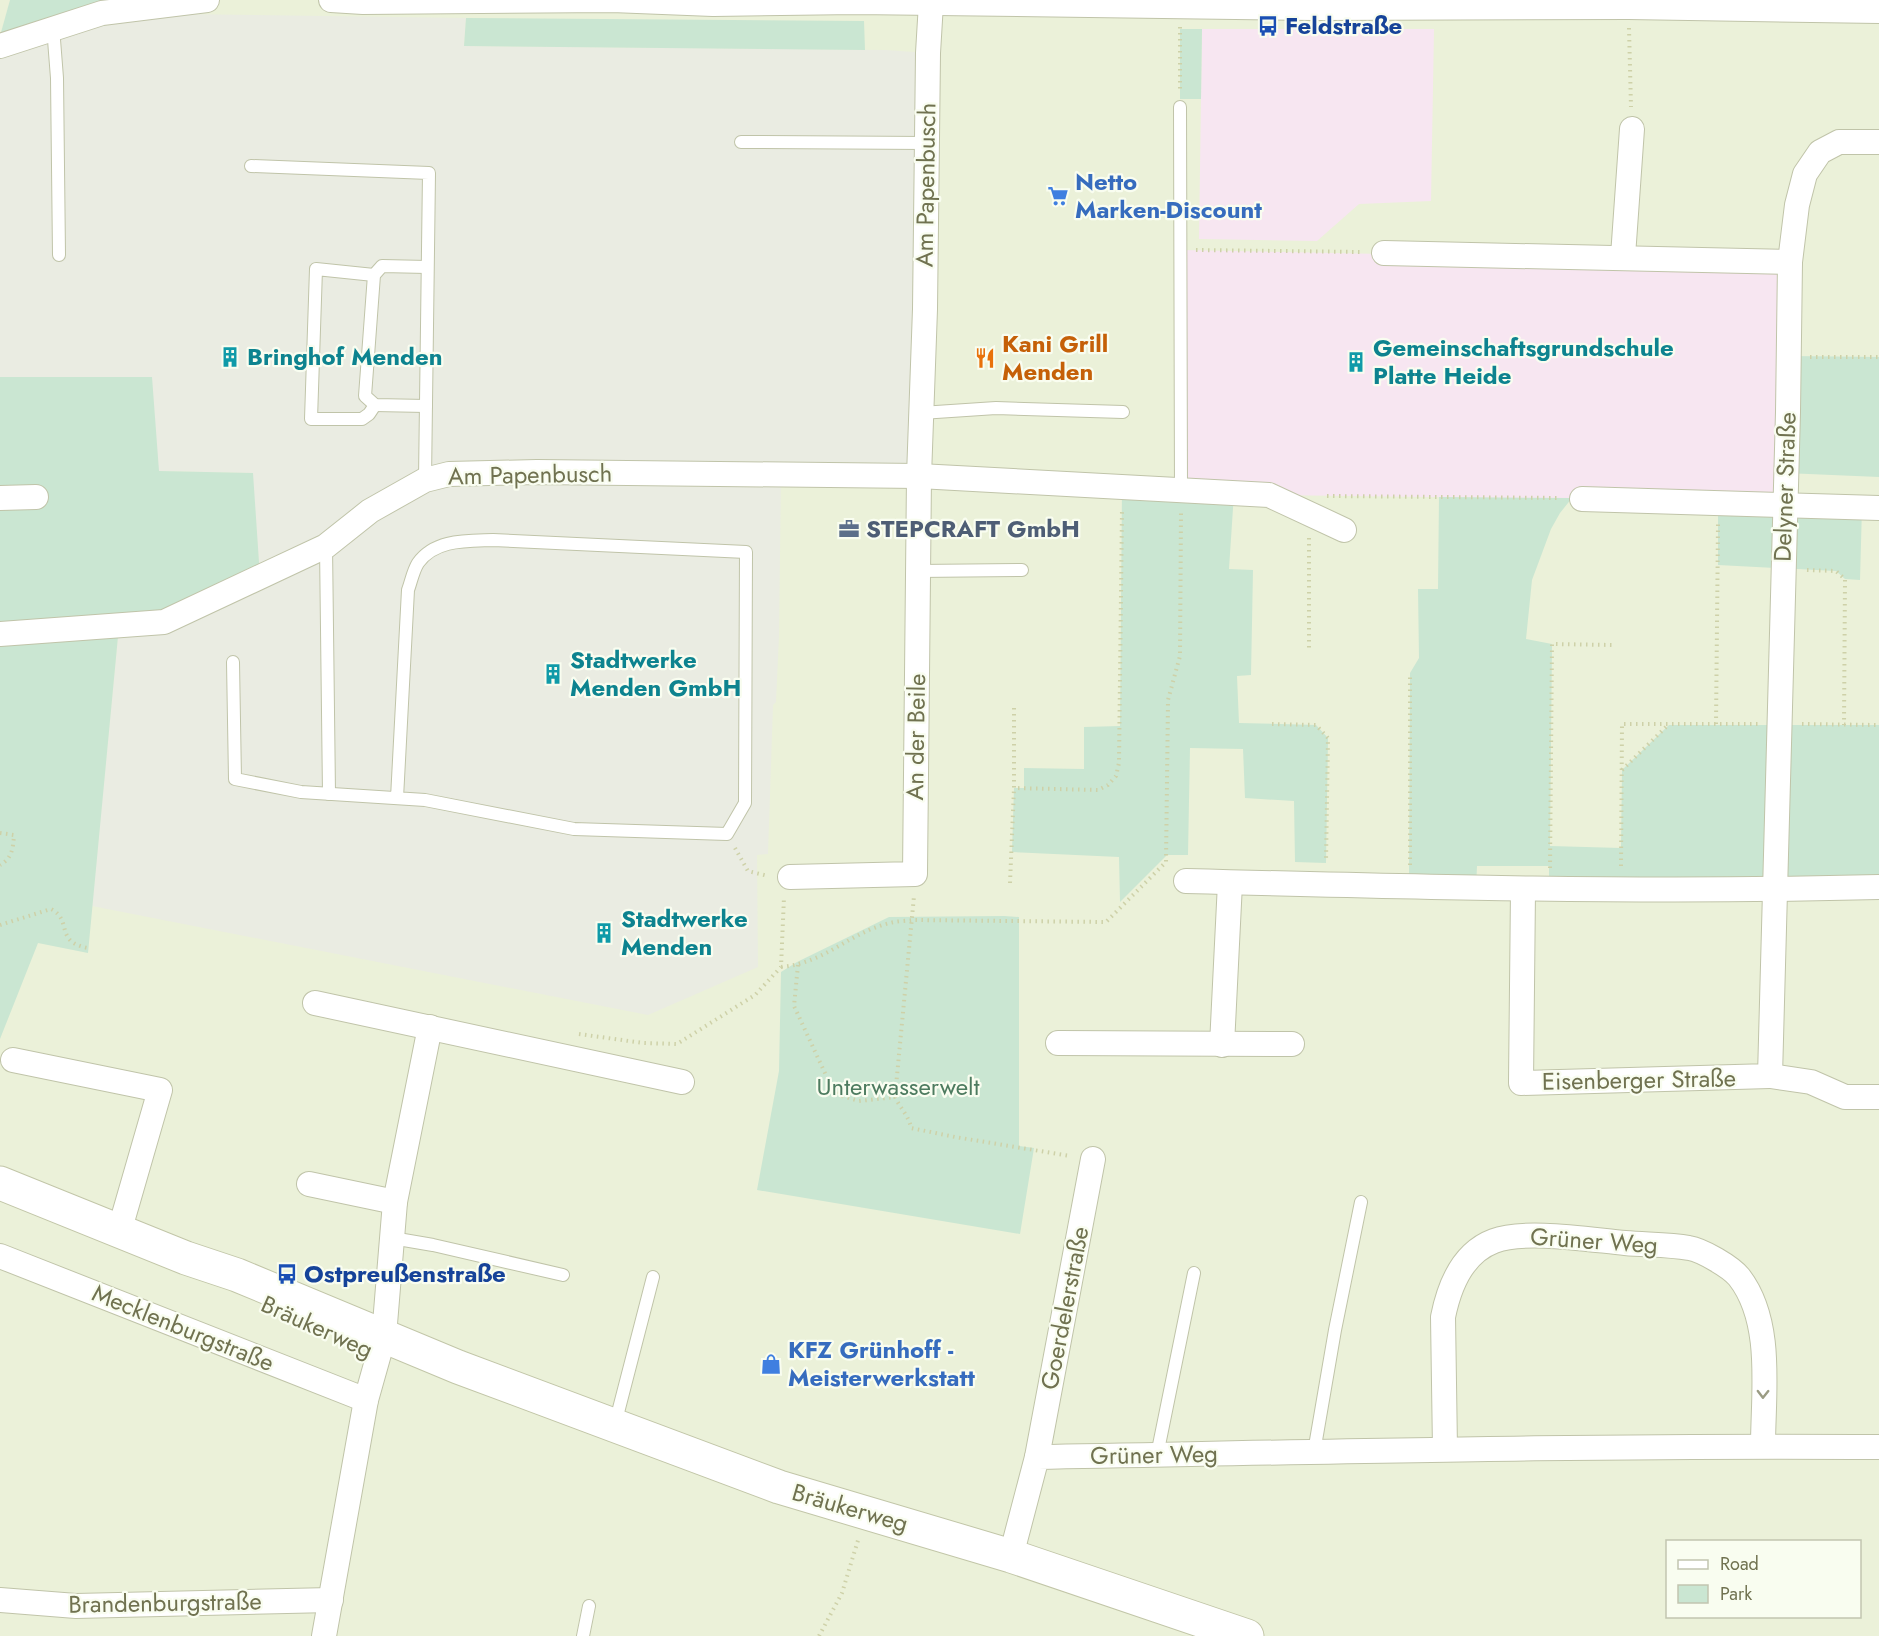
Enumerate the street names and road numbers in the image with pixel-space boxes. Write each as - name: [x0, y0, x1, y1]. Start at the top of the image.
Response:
- street label: Am Papenbusch: [907, 102, 944, 267]
- street label: Delyner Straße: [1764, 412, 1805, 562]
- street label: Am Papenbusch: [447, 456, 612, 493]
- street label: An der Beile: [897, 673, 934, 801]
- street label: Eisenberger Straße: [1542, 1060, 1736, 1099]
- street label: Grüner Weg: [1529, 1219, 1659, 1262]
- street label: Goerdelerstraße: [1032, 1223, 1097, 1393]
- street label: Mecklenburgstraße: [87, 1275, 279, 1380]
- street label: Bräukerweg: [256, 1286, 379, 1367]
- street label: Grüner Weg: [1090, 1436, 1218, 1473]
- street label: Bräukerweg: [788, 1474, 912, 1541]
- street label: Brandenburgstraße: [68, 1583, 262, 1622]

